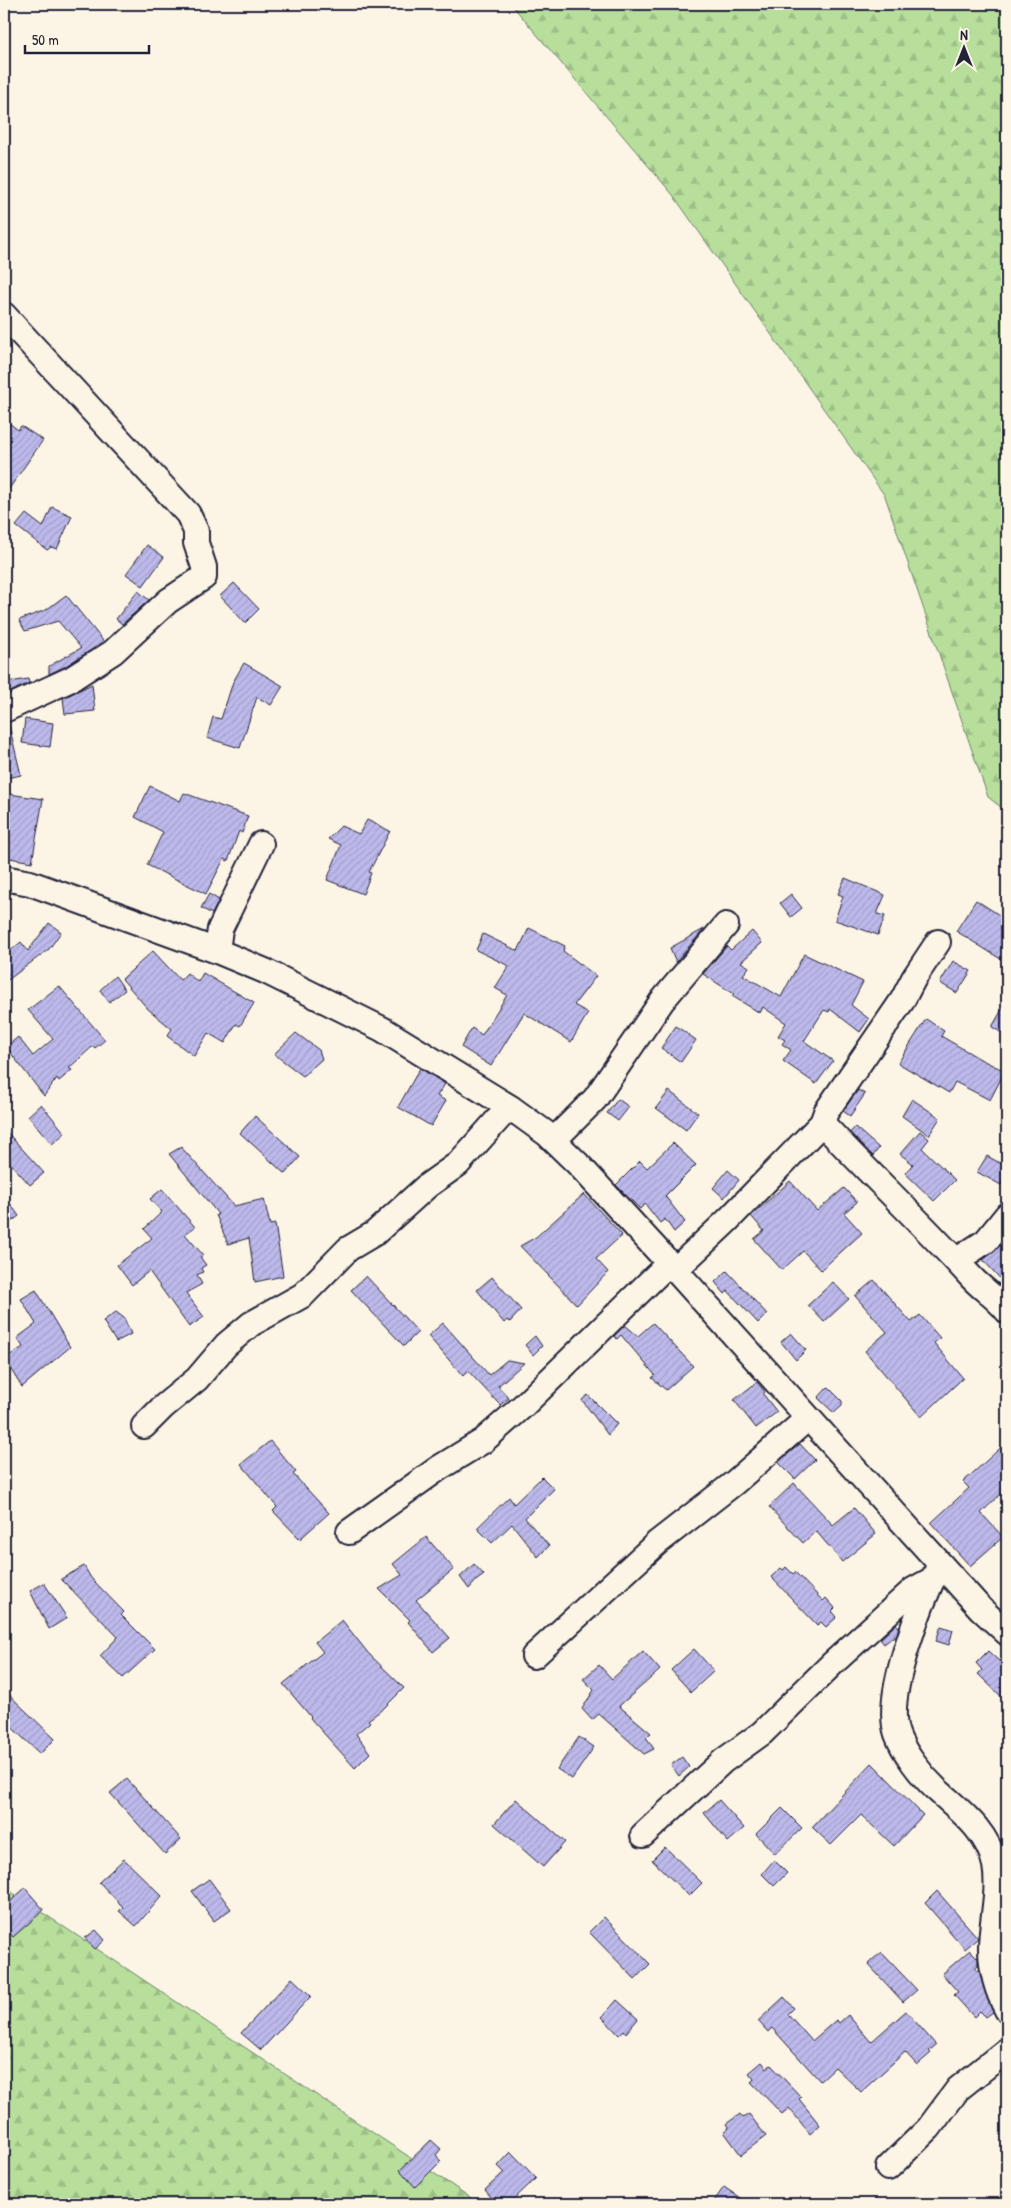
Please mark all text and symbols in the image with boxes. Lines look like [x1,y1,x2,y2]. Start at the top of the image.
scale bar [25,22,149,54]
north arrow [938,22,988,72]
text: N [960,25,968,44]
text: 50 m [32,29,59,50]

